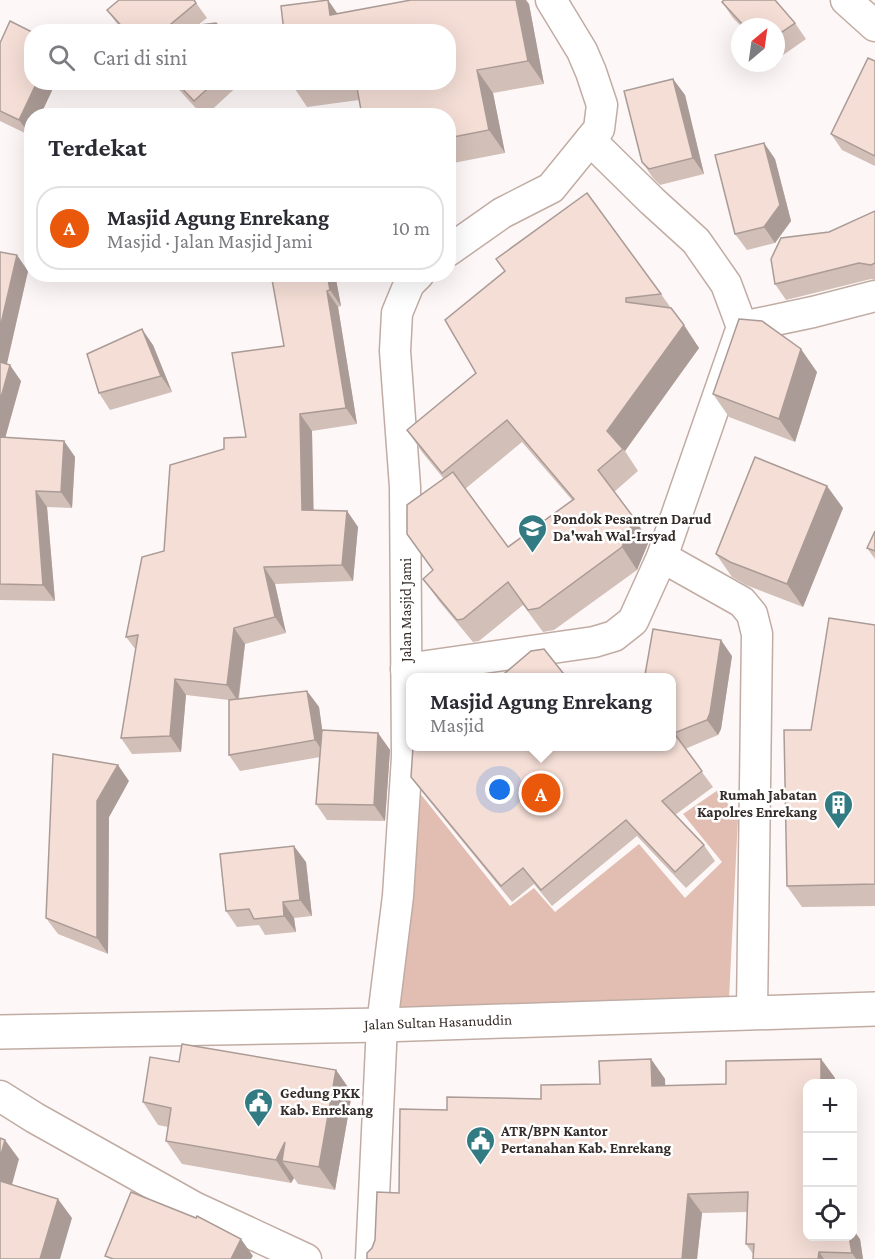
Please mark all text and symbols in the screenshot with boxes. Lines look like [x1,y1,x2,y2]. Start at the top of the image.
north arrow [731,18,785,72]
search box [24,24,456,90]
icon: search [45,41,78,74]
text: Cari di sini [93,45,187,70]
text: Terdekat [48,133,147,162]
text: Masjid Agung Enrekang [107,205,329,230]
text: A [64,217,75,239]
text: 10 m [392,217,430,239]
text: Masjid · Jalan Masjid Jami [107,230,313,252]
place label: Pondok Pesantren Darud Da'wah Wal-Irsyad [553,511,712,544]
school or university icon: Pondok Pesantren Darud Da'wah Wal-Irsyad [516,512,548,554]
street label: Jalan Masjid Jami [398,558,415,664]
popup [406,673,676,751]
text: Masjid Agung Enrekang [430,689,652,714]
text: Masjid [430,714,484,736]
pin: A [522,770,560,816]
your location [485,775,514,804]
place label: Rumah Jabatan Kapolres Enrekang [697,787,817,820]
building icon: Rumah Jabatan Kapolres Enrekang [822,788,854,830]
street label: Jalan Sultan Hasanuddin [362,1011,512,1034]
map controls [803,1079,857,1241]
button: + [803,1079,857,1133]
place label: Gedung PKK Kab. Enrekang [280,1085,374,1118]
public building icon: Gedung PKK Kab. Enrekang [243,1086,275,1128]
place label: ATR/BPN Kantor Pertanahan Kab. Enrekang [500,1123,672,1156]
public building icon: ATR/BPN Kantor Pertanahan Kab. Enrekang [464,1124,496,1166]
button: − [803,1133,857,1187]
button: locate [803,1187,857,1241]

